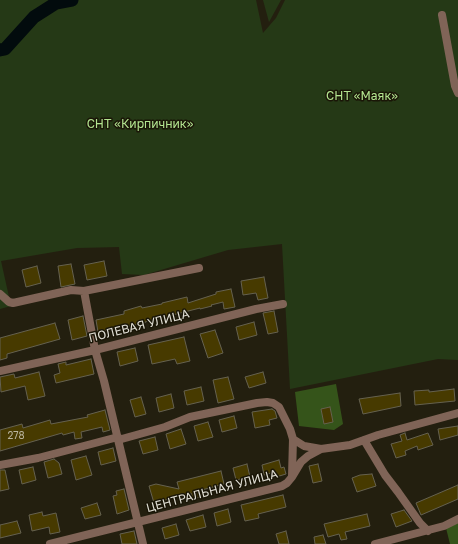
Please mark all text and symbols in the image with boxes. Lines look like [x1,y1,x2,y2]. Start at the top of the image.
park label: СНТ «Маяк» [326,89,398,103]
park label: СНТ «Кирпичник» [87,117,193,131]
street label: ПОЛЕВАЯ УЛИЦА [87,307,191,345]
house number: 278 [7,430,25,442]
street label: ЦЕНТРАЛЬНАЯ УЛИЦА [145,466,279,516]

